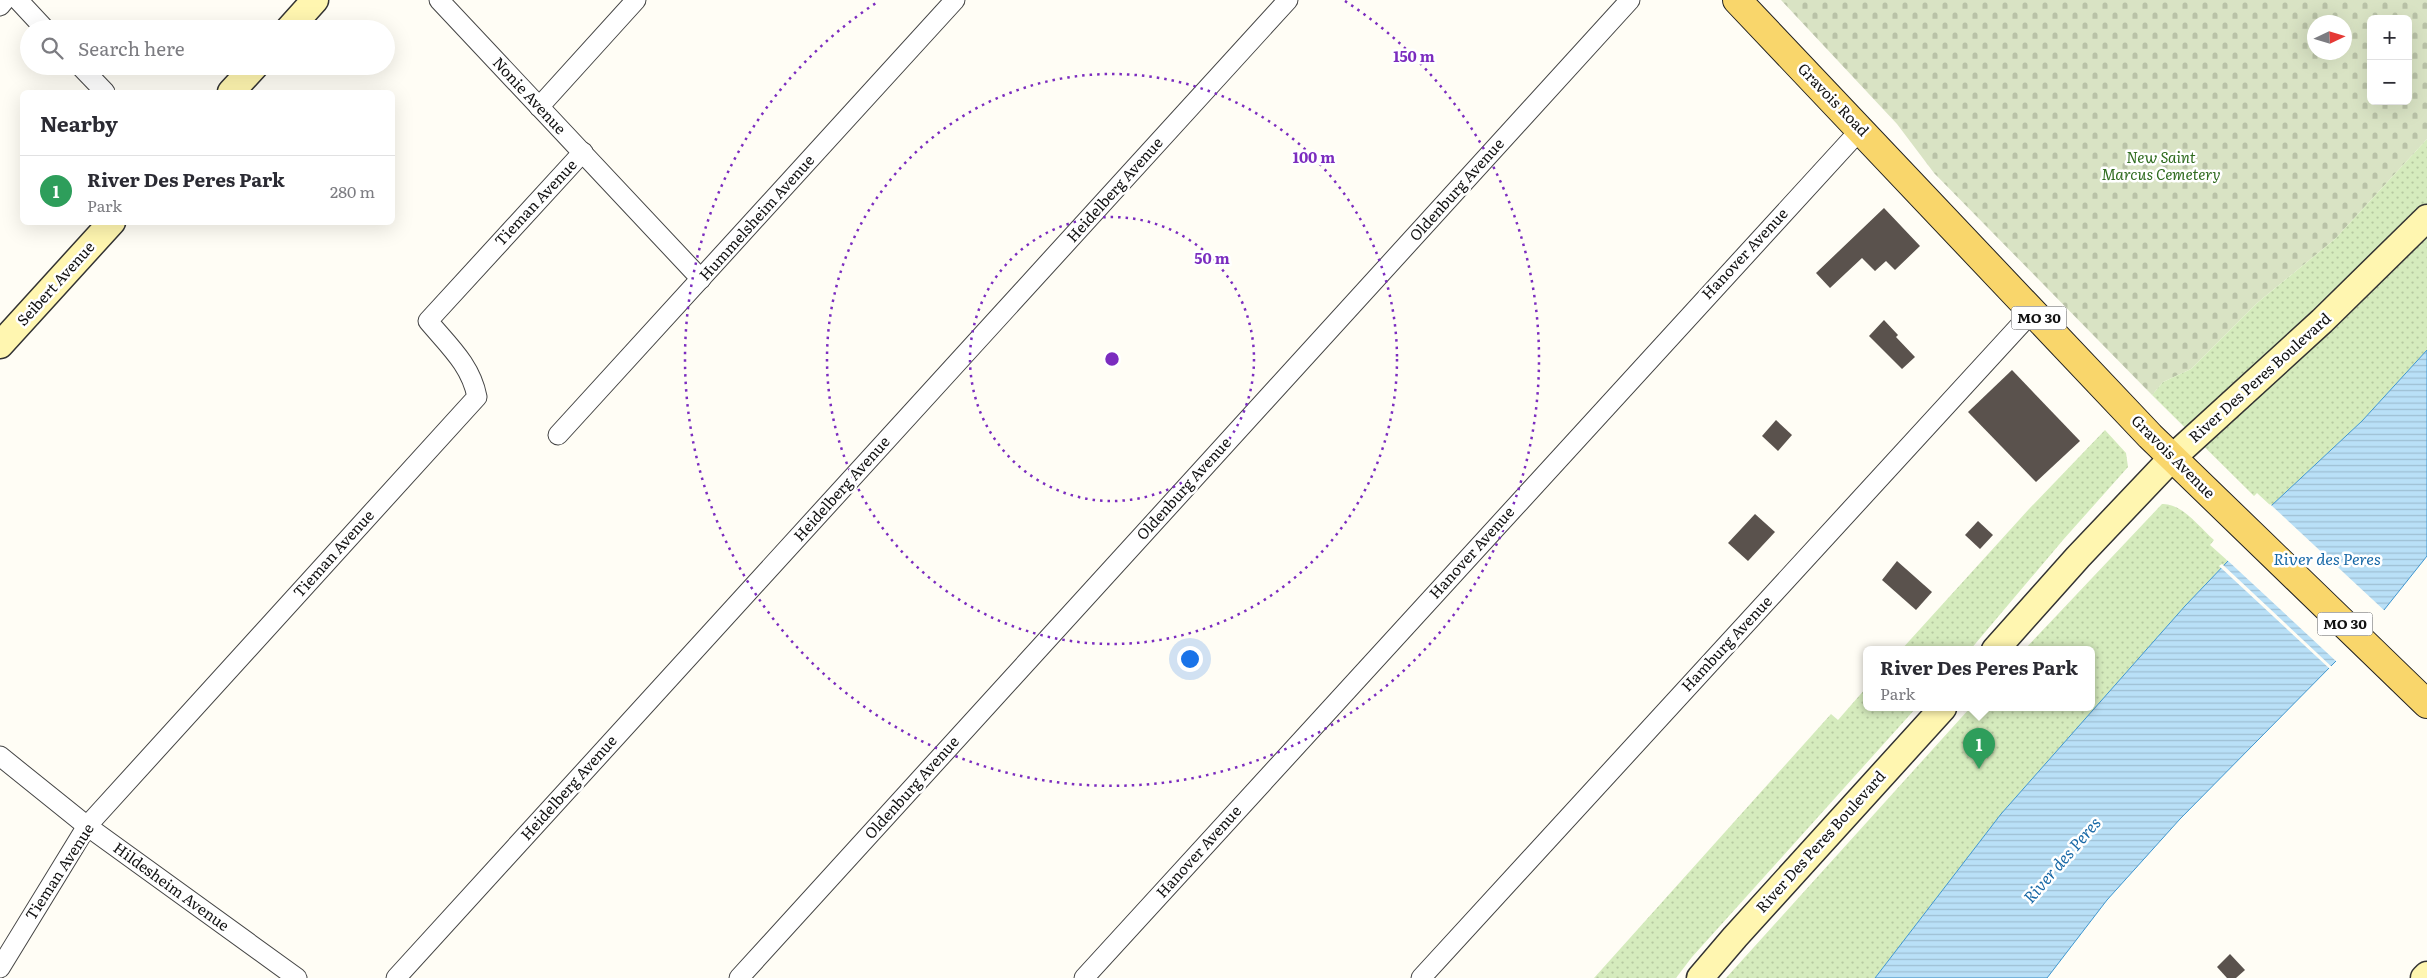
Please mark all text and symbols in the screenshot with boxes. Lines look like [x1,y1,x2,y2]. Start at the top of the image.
north arrow [2307,15,2352,60]
map controls [2367,15,2412,105]
button: + [2367,15,2412,60]
search box [20,20,395,75]
icon: search [38,34,66,62]
text: Search here [78,34,185,62]
text: 150 m [1393,44,1435,67]
street label: Nonie Avenue [488,51,572,139]
street label: Gravois Road [1793,57,1875,141]
button: − [2367,60,2412,105]
text: Nearby [40,107,118,138]
street label: Heidelberg Avenue [1060,131,1168,247]
street label: Oldenburg Avenue [1403,132,1509,246]
text: 100 m [1293,145,1335,168]
park label: New Saint Marcus Cemetery [2102,145,2220,185]
street label: Hummelsheim Avenue [693,149,819,285]
street label: Tieman Avenue [488,153,582,251]
text: River Des Peres Park [87,165,285,193]
text: 1 [53,179,59,203]
text: 280 m [330,179,375,203]
text: Park [87,193,122,217]
street label: Hanover Avenue [1695,202,1793,304]
street label: Seibert Avenue [11,235,99,330]
text: 50 m [1194,246,1230,269]
road number: MO 30 [2012,306,2066,330]
street label: River Des Peres Boulevard [2183,307,2335,447]
centre of rings [1103,350,1121,368]
street label: Gravois Avenue [2127,409,2221,503]
street label: Heidelberg Avenue [787,430,895,546]
street label: Oldenburg Avenue [1130,431,1236,545]
street label: Hanover Avenue [1423,500,1519,603]
street label: Tieman Avenue [287,504,379,602]
water label: River des Peres [2273,546,2381,570]
street label: Hamburg Avenue [1675,590,1777,696]
road number: MO 30 [2318,612,2372,636]
your location [1177,646,1203,672]
popup [1863,646,2095,711]
text: River Des Peres Park [1880,653,2078,681]
text: Park [1880,681,1915,705]
pin: 1 [1963,728,1995,769]
street label: Heidelberg Avenue [514,729,622,845]
street label: Oldenburg Avenue [858,730,964,844]
street label: River Des Peres Boulevard [1750,765,1890,917]
street label: Hanover Avenue [1150,799,1246,902]
water label: River des Peres [2017,811,2106,908]
street label: Tieman Avenue [19,818,99,924]
street label: Hildesheim Avenue [109,836,235,936]

